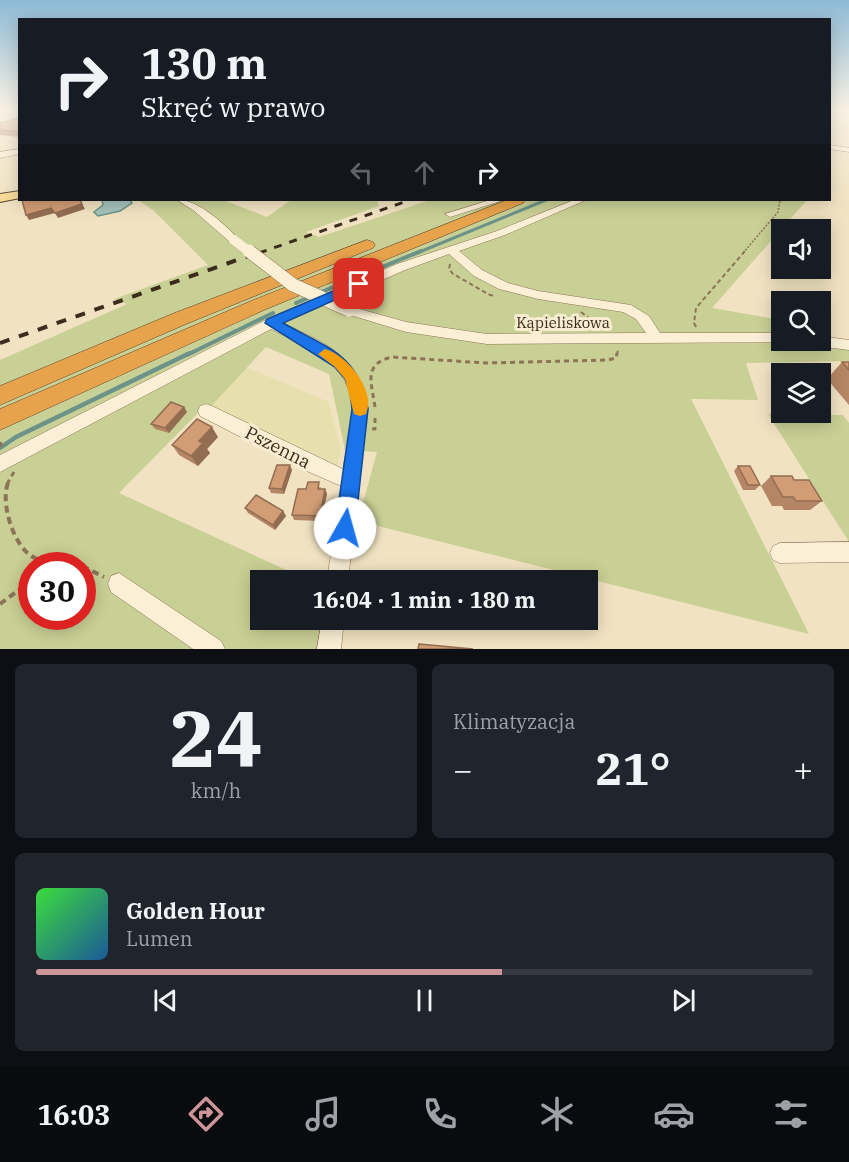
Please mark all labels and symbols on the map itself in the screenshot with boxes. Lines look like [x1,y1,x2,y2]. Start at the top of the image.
pin [333,258,384,309]
street label: Kąpieliskowa [516,313,610,332]
street label: Pszenna [241,421,315,473]
position arrow [313,496,377,560]
speed limit sign: 30 [18,552,96,630]

